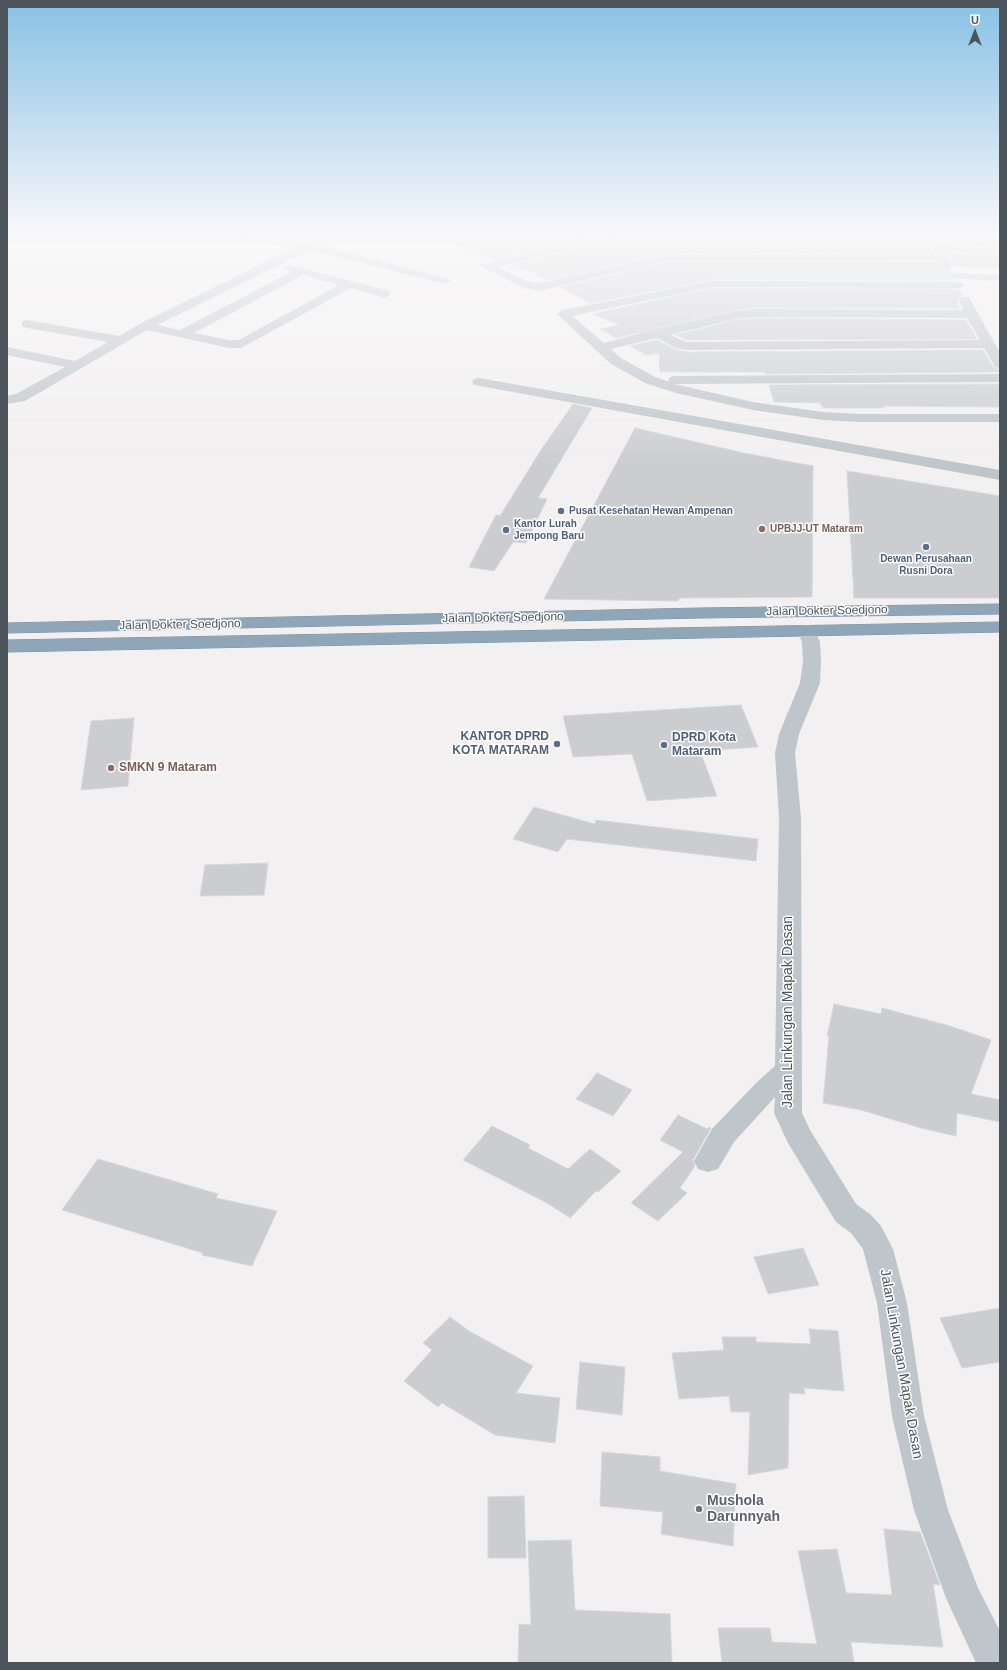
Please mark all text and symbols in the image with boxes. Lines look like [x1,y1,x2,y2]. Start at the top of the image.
north arrow [955,12,995,52]
text: U [971,14,979,26]
place label: Pusat Kesehatan Hewan Ampenan [569,505,733,517]
marker: Pusat Kesehatan Hewan Ampenan [556,506,566,516]
place label: Kantor Lurah Jempong Baru [514,518,584,542]
place label: UPBJJ-UT Mataram [770,523,863,535]
marker: UPBJJ-UT Mataram [757,524,767,534]
marker: Kantor Lurah Jempong Baru [501,525,511,535]
marker: Dewan Perusahaan Rusni Dora [921,542,931,552]
place label: Dewan Perusahaan Rusni Dora [880,553,972,576]
street label: Jalan Dokter Soedjono [766,603,888,619]
street label: Jalan Dokter Soedjono [442,610,564,626]
street label: Jalan Dokter Soedjono [119,617,241,633]
place label: KANTOR DPRD KOTA MATARAM [452,730,549,758]
place label: DPRD Kota Mataram [672,731,736,759]
marker: KANTOR DPRD KOTA MATARAM [552,739,562,749]
marker: DPRD Kota Mataram [659,740,669,750]
place label: SMKN 9 Mataram [119,761,217,775]
marker: SMKN 9 Mataram [106,763,116,773]
street label: Jalan Linkungan Mapak Dasan [780,916,796,1108]
street label: Jalan Linkungan Mapak Dasan [876,1268,926,1460]
place label: Mushola Darunnyah [707,1493,780,1526]
marker: Mushola Darunnyah [694,1504,704,1514]

